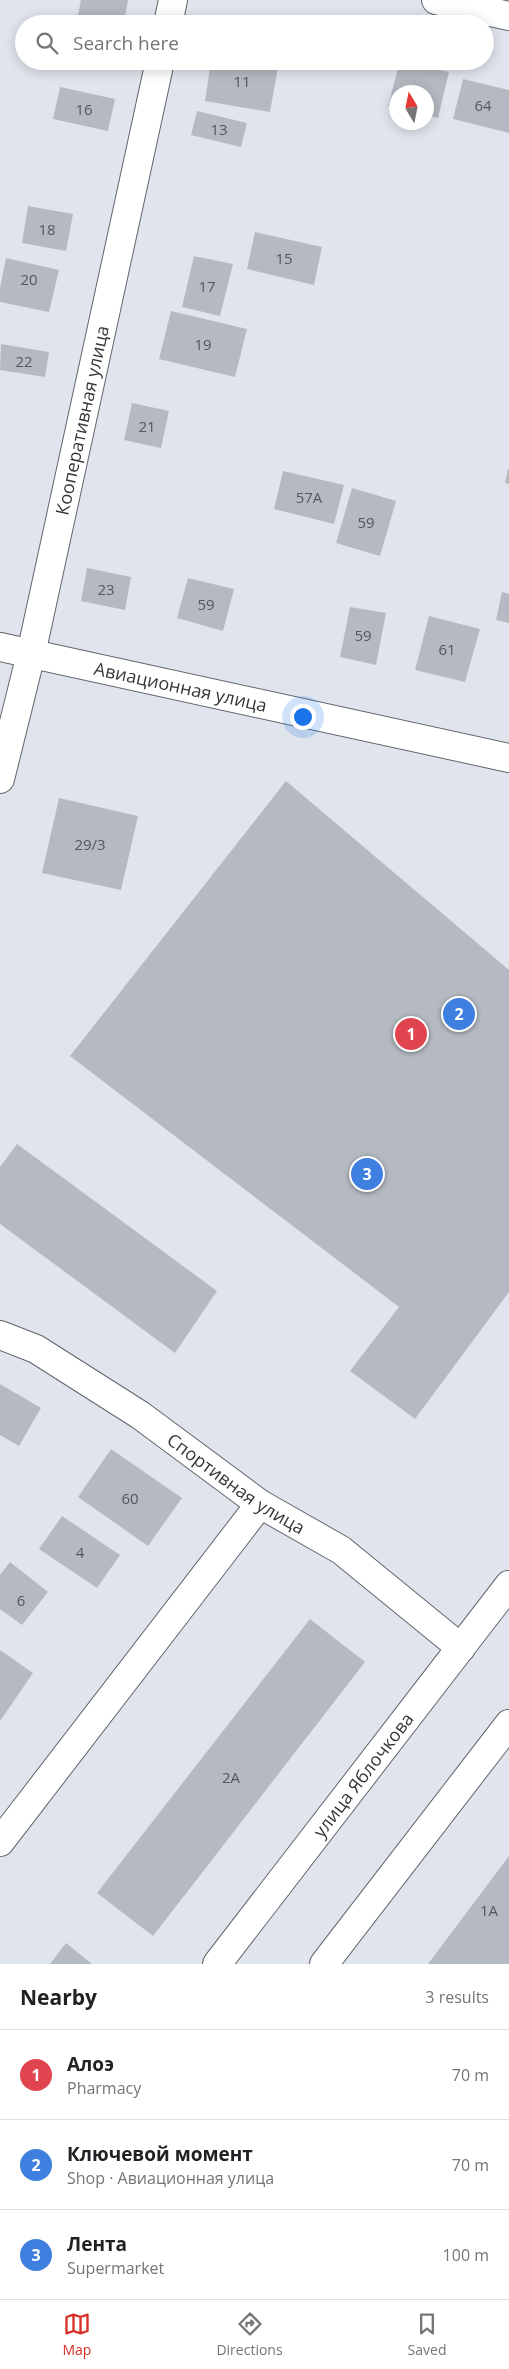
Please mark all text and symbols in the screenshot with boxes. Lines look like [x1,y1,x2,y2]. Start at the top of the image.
search box [15,15,494,70]
icon: search [33,29,61,57]
text: Search here [73,30,179,56]
house number: 11 [233,71,251,91]
north arrow [389,85,434,130]
house number: 64 [474,95,492,115]
house number: 16 [75,99,93,119]
house number: 13 [210,119,228,139]
house number: 18 [38,219,56,239]
house number: 15 [275,248,293,268]
house number: 20 [20,269,38,289]
house number: 17 [198,276,216,296]
street label: Кооперативная улица [50,323,114,517]
house number: 19 [194,334,212,354]
house number: 22 [15,351,33,371]
house number: 21 [138,416,156,436]
house number: 57А [296,487,323,507]
house number: 59 [357,512,375,532]
house number: 23 [97,579,115,599]
house number: 59 [197,594,215,614]
house number: 59 [354,625,372,645]
house number: 61 [438,639,456,659]
street label: Авиационная улица [92,656,269,717]
your location [290,704,316,730]
house number: 29/3 [74,834,106,854]
pin: 2 [443,995,475,1033]
pin: 1 [395,1015,427,1053]
pin: 3 [351,1155,383,1193]
street label: Спортивная улица [162,1427,310,1539]
house number: 60 [121,1488,139,1508]
house number: 4 [76,1542,85,1562]
house number: 6 [17,1590,25,1610]
street label: улица Яблочкова [307,1707,419,1842]
house number: 2А [222,1767,241,1787]
house number: 1А [480,1900,499,1920]
text: Nearby [20,1983,97,2011]
text: 3 results [425,1986,489,2008]
text: Алоэ [67,2051,114,2077]
text: 1 [31,2064,41,2086]
text: 70 m [452,2064,489,2086]
text: Pharmacy [67,2077,141,2099]
text: Ключевой момент [67,2141,253,2167]
text: 2 [31,2154,41,2176]
text: 70 m [452,2154,489,2176]
text: Shop · Авиационная улица [67,2167,274,2189]
text: Лента [67,2231,127,2257]
text: 3 [31,2244,41,2266]
text: 100 m [443,2244,489,2266]
text: Supermarket [67,2257,164,2279]
tab: Map [62,2310,91,2359]
tab: Directions [216,2310,283,2359]
tab: Saved [408,2310,446,2359]

